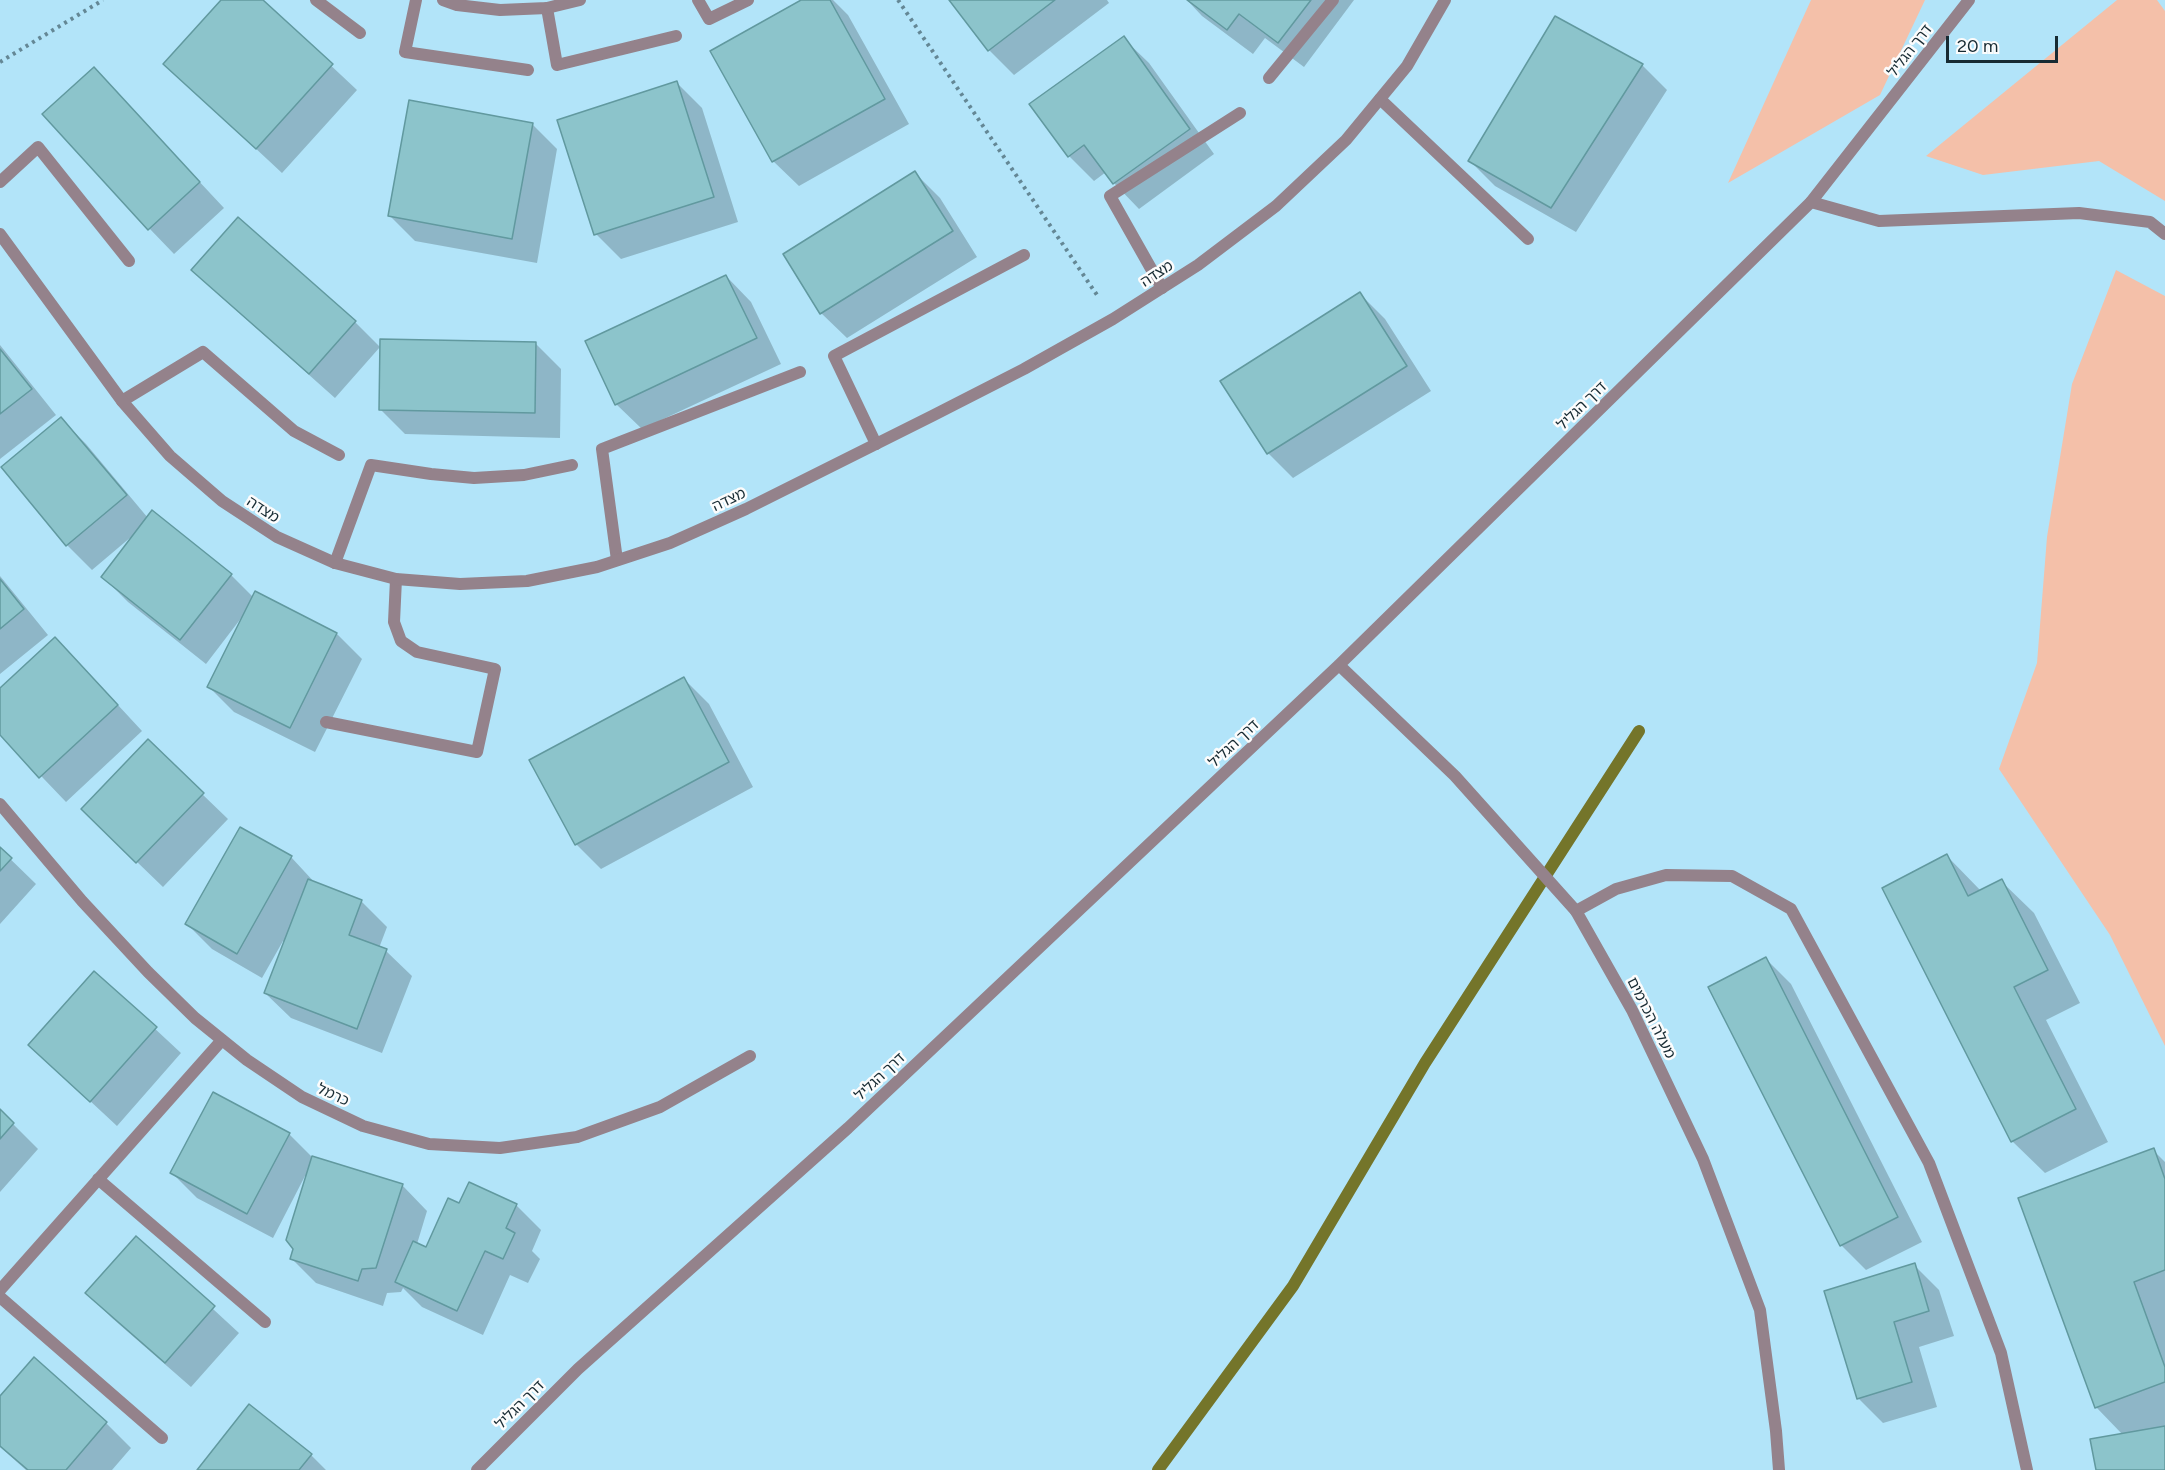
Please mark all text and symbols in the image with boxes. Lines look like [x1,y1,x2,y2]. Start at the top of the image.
street label: דרך הגליל [1884,21,1936,81]
scale bar [1949,24,2062,62]
text: 20 m [1957,35,1998,57]
street label: מצדה [1137,257,1177,291]
street label: דרך הגליל [1553,378,1611,434]
street label: מצדה [709,484,749,516]
street label: מצדה [243,493,283,527]
street label: דרך הגליל [1205,716,1263,772]
street label: מעלה הכרמים [1623,974,1679,1062]
street label: דרך הגליל [851,1049,909,1105]
street label: כרמל [314,1080,352,1110]
street label: דרך הגליל [492,1377,548,1433]

